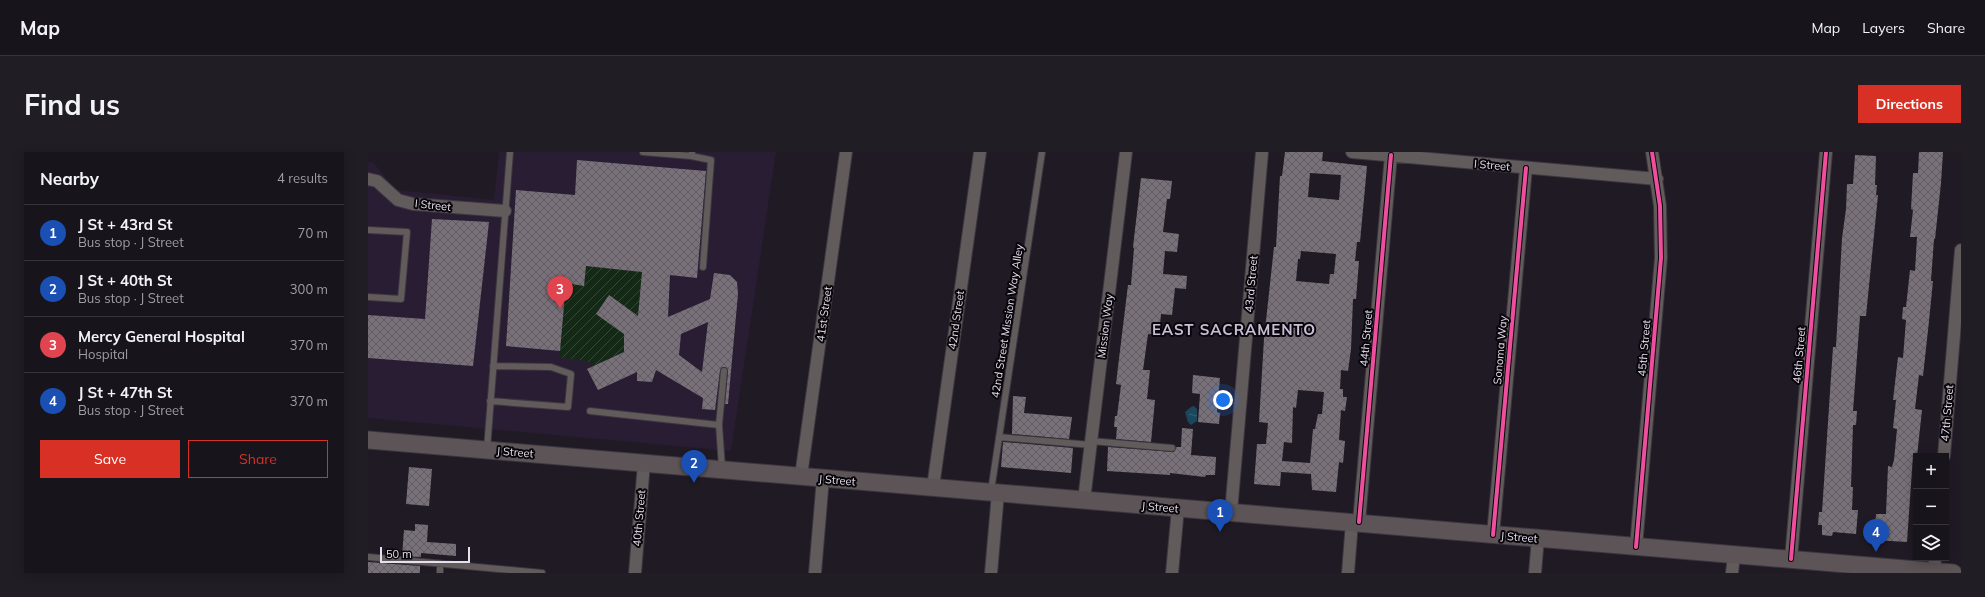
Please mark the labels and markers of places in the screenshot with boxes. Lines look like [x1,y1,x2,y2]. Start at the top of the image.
pin: 3 [547,276,573,309]
pin: 2 [681,450,707,483]
pin: 1 [1207,499,1233,532]
pin: 4 [1863,519,1889,552]

